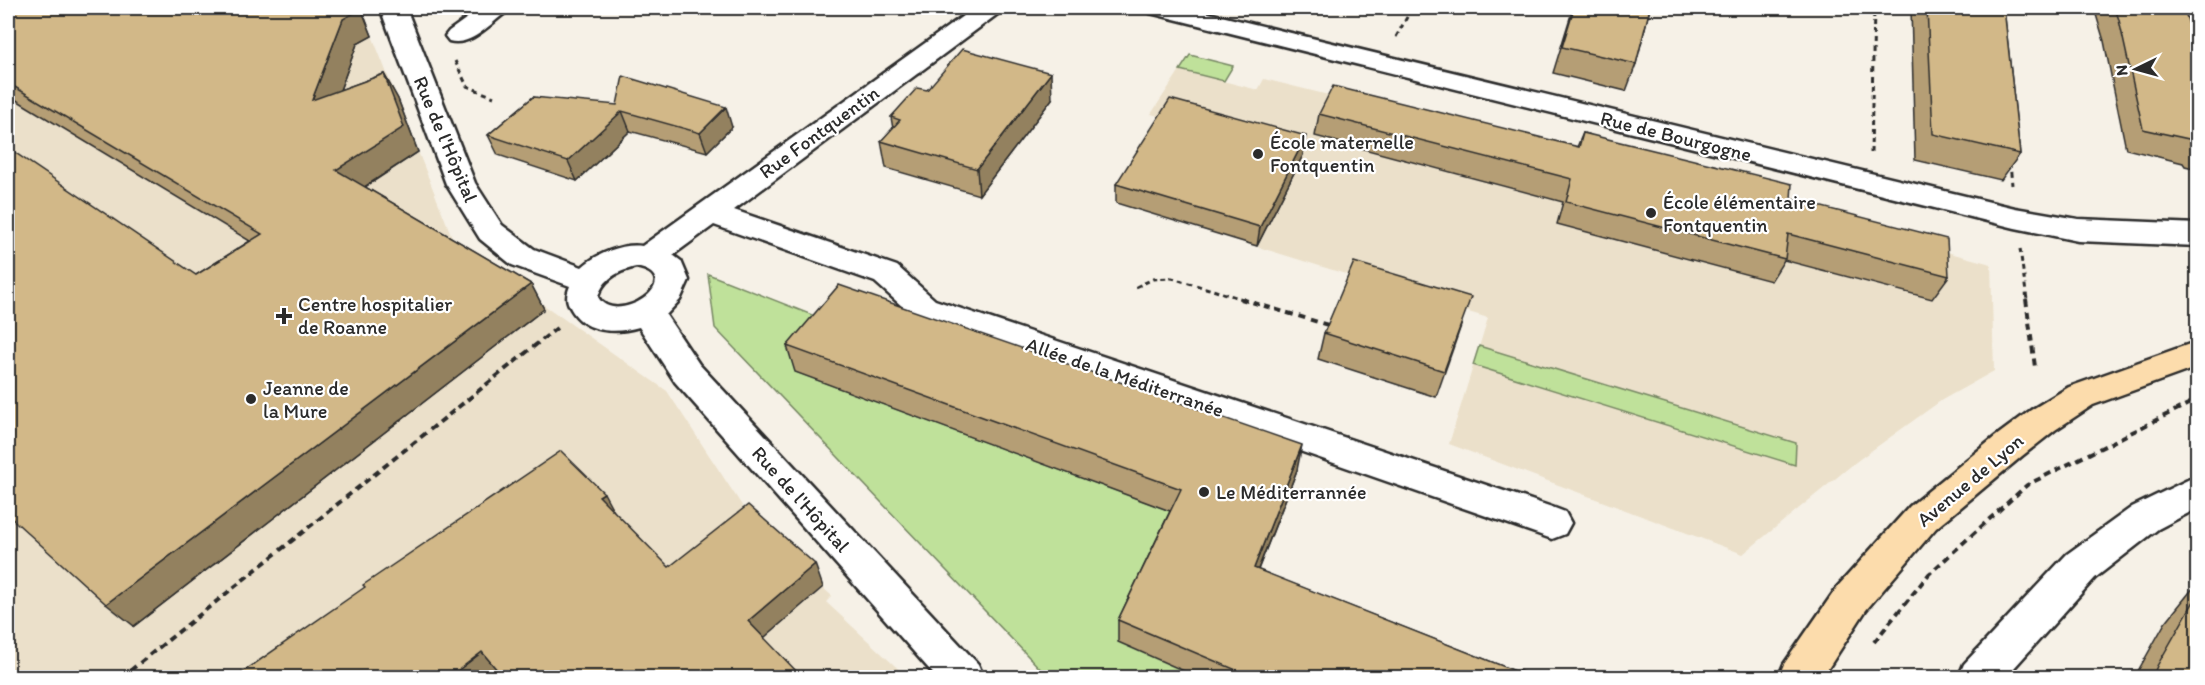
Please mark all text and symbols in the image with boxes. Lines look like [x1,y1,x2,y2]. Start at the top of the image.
north arrow [2106,39,2166,99]
text: N [2112,64,2131,76]
street label: Rue de l'Hôpital [409,72,483,206]
street label: Rue Fontquentin [754,80,884,184]
street label: Rue de Bourgogne [1598,106,1754,166]
place label: École maternelle Fontquentin [1270,130,1414,177]
marker: École maternelle Fontquentin [1251,147,1265,161]
place label: École élémentaire Fontquentin [1663,190,1816,237]
marker: École élémentaire Fontquentin [1644,206,1658,220]
place label: Centre hospitalier de Roanne [298,292,452,339]
marker: Centre hospitalier de Roanne [275,307,293,325]
street label: Allée de la Méditerranée [1023,332,1227,422]
place label: Jeanne de la Mure [263,376,349,423]
marker: Jeanne de la Mure [244,392,258,406]
street label: Avenue de Lyon [1912,428,2028,532]
street label: Rue de l'Hôpital [747,441,855,557]
place label: Le Méditerrannée [1216,480,1366,504]
marker: Le Méditerrannée [1197,485,1211,499]

